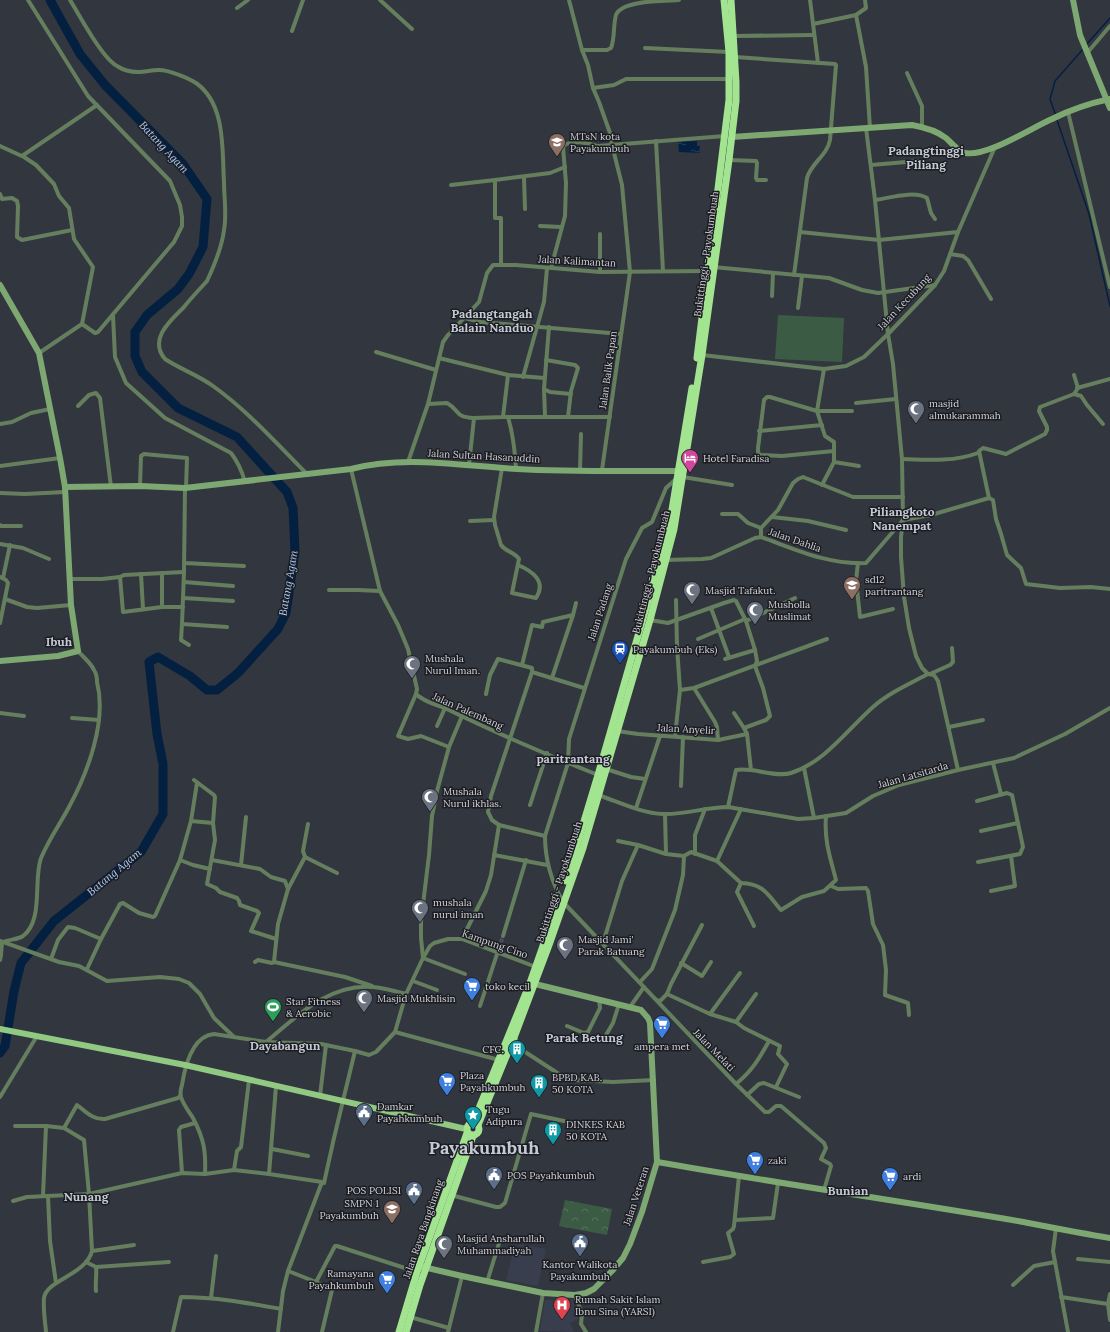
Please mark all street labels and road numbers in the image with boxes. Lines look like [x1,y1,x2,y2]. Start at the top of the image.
street label: Bukittinggi - Payokumbuah [691,190,721,318]
street label: Jalan Kalimantan [537,252,616,270]
street label: Jalan Kecubung [874,271,934,334]
street label: Jalan Balik Papan [596,330,620,411]
street label: Jalan Sultan Hasanuddin [426,447,541,465]
street label: Bukittinggi - Payokumbuah [629,509,673,635]
street label: Jalan Dahlia [766,525,823,555]
street label: Jalan Padang [584,581,615,643]
street label: Jalan Palembang [430,689,506,733]
street label: Jalan Anyelir [656,721,716,737]
street label: Jalan Latsitarda [875,759,950,791]
street label: Bukittinggi - Payokumbuah [533,820,585,944]
street label: Kampung Cino [460,927,530,961]
street label: Jalan Melati [690,1025,738,1074]
street label: Jalan Veteran [620,1165,652,1228]
street label: Jalan Raya Bangkinang [400,1177,446,1281]

